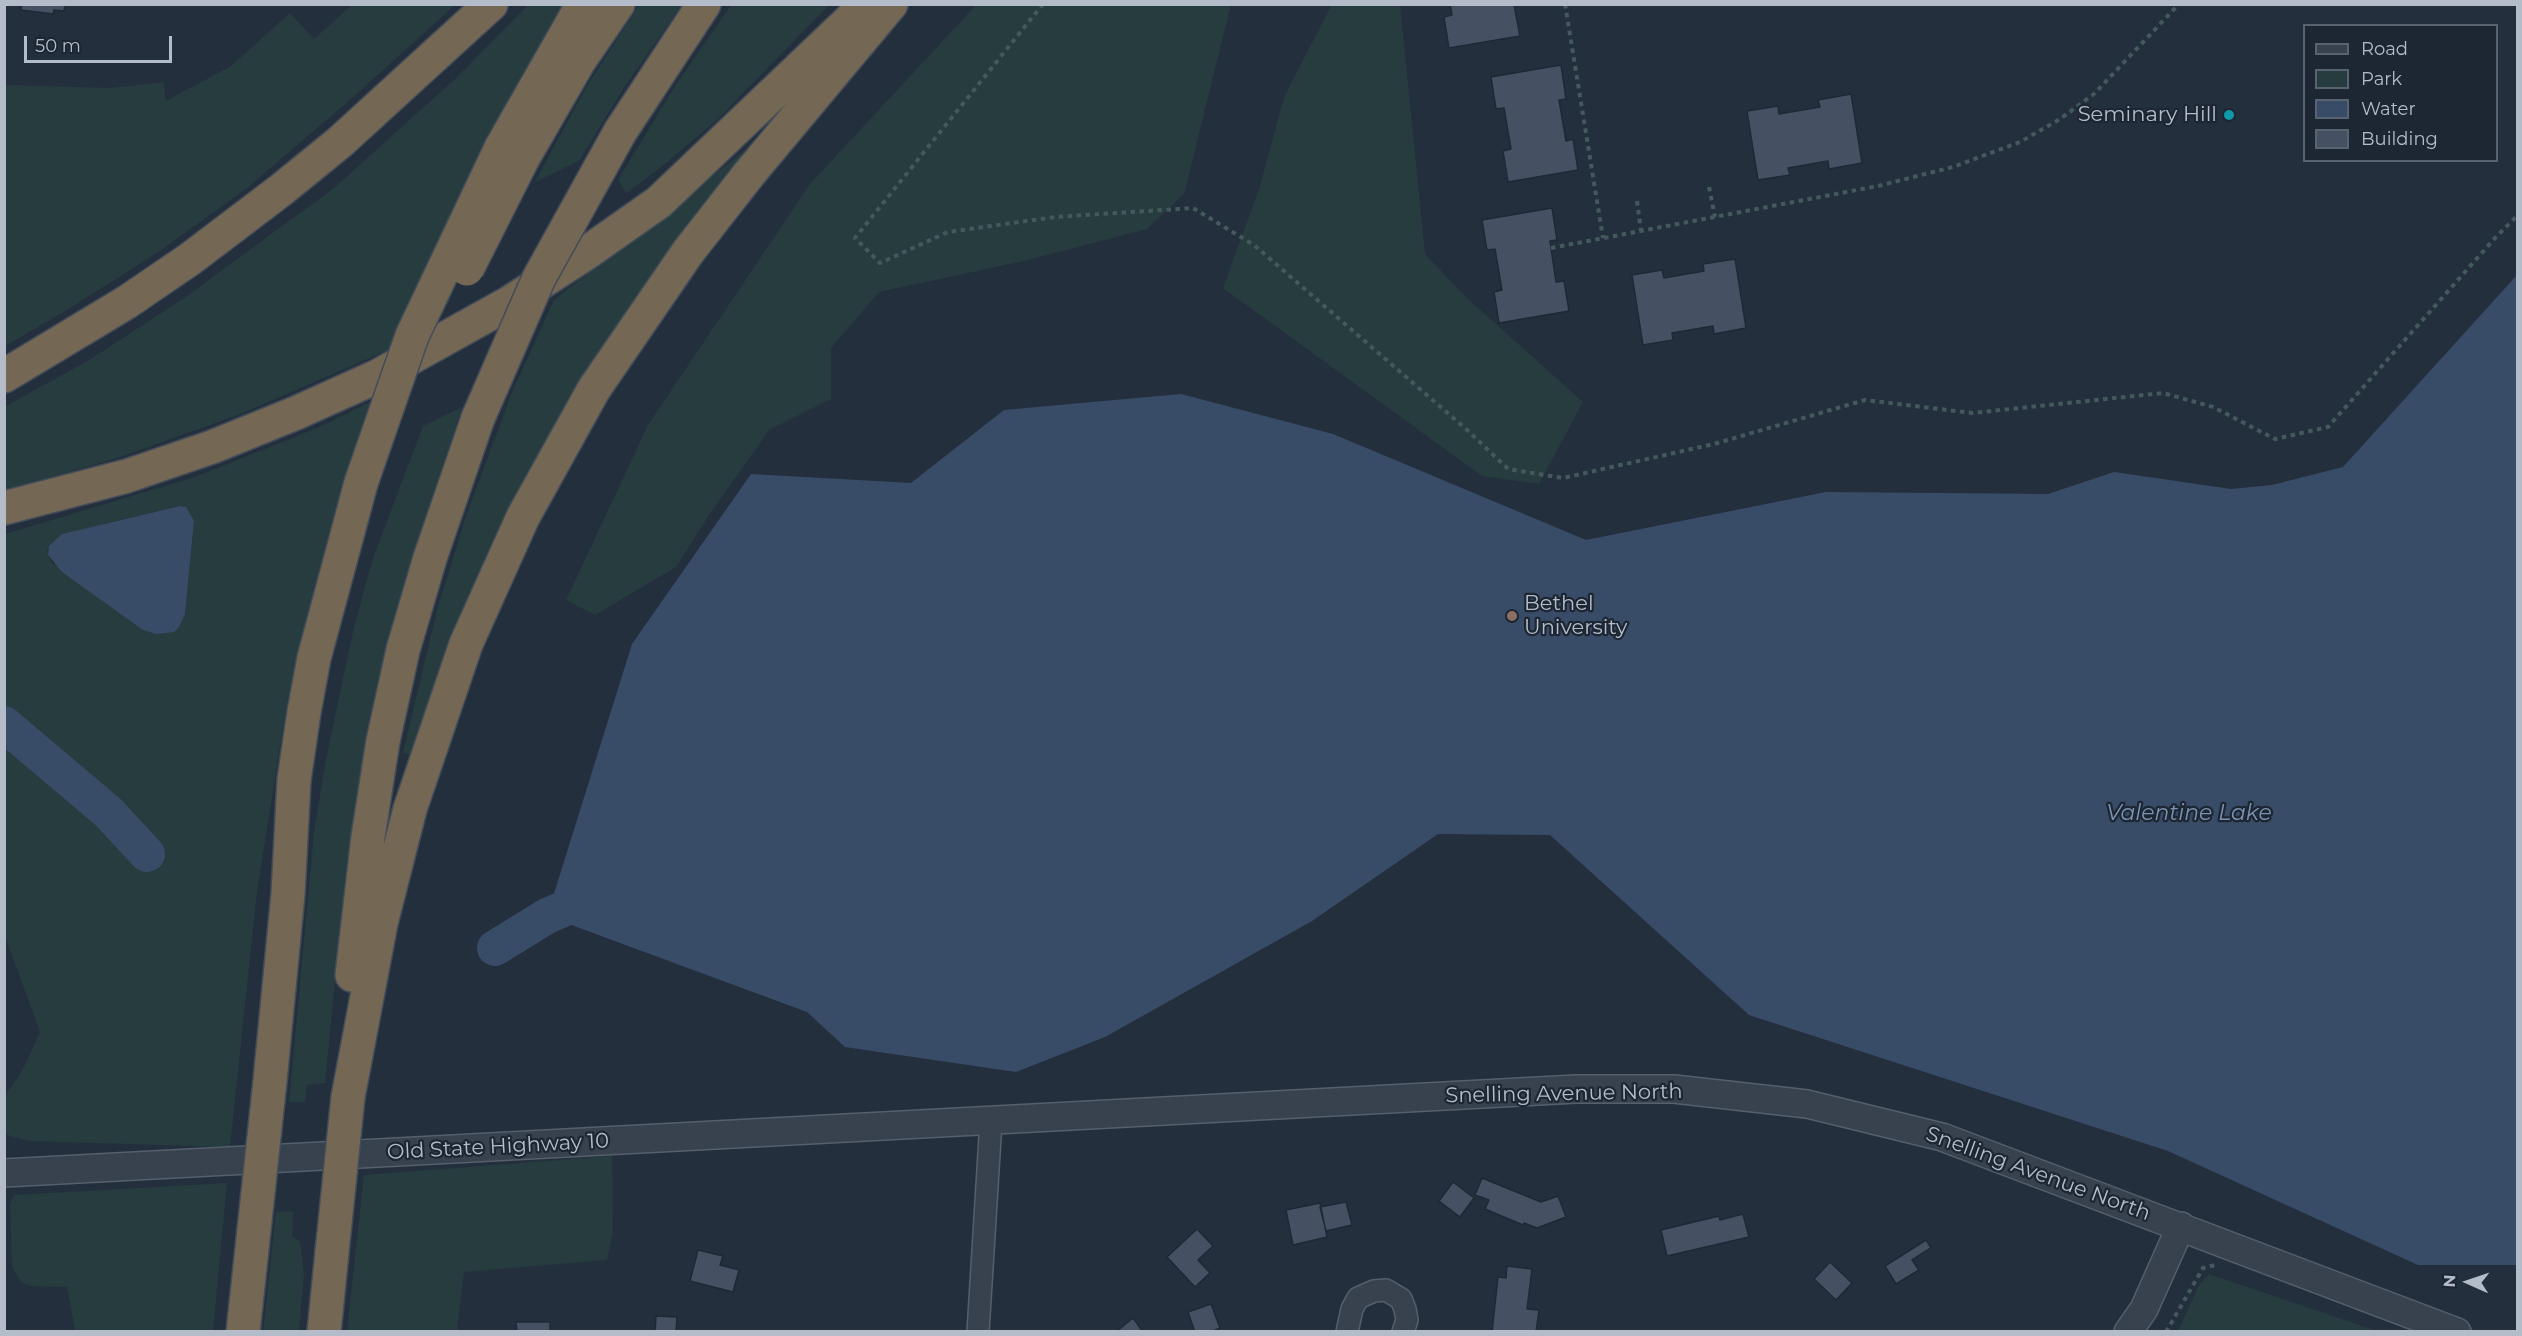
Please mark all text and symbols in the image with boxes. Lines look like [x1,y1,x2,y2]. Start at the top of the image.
scale bar [27,24,176,62]
legend [2303,24,2498,162]
text: 50 m [35,35,81,57]
text: Road [2361,38,2408,60]
text: Park [2361,68,2402,90]
text: Water [2361,98,2416,120]
place label: Seminary Hill [2078,102,2217,128]
marker: Seminary Hill [2222,108,2236,122]
text: Building [2361,128,2438,150]
place label: Bethel University [1524,591,1627,641]
marker: Bethel University [1505,609,1519,623]
water label: Valentine Lake [2106,801,2272,827]
street label: Snelling Avenue North [1445,1079,1683,1109]
street label: Snelling Avenue North [1922,1122,2154,1226]
street label: Old State Highway 10 [386,1129,610,1165]
north arrow [2438,1252,2498,1312]
text: N [2440,1274,2459,1288]

